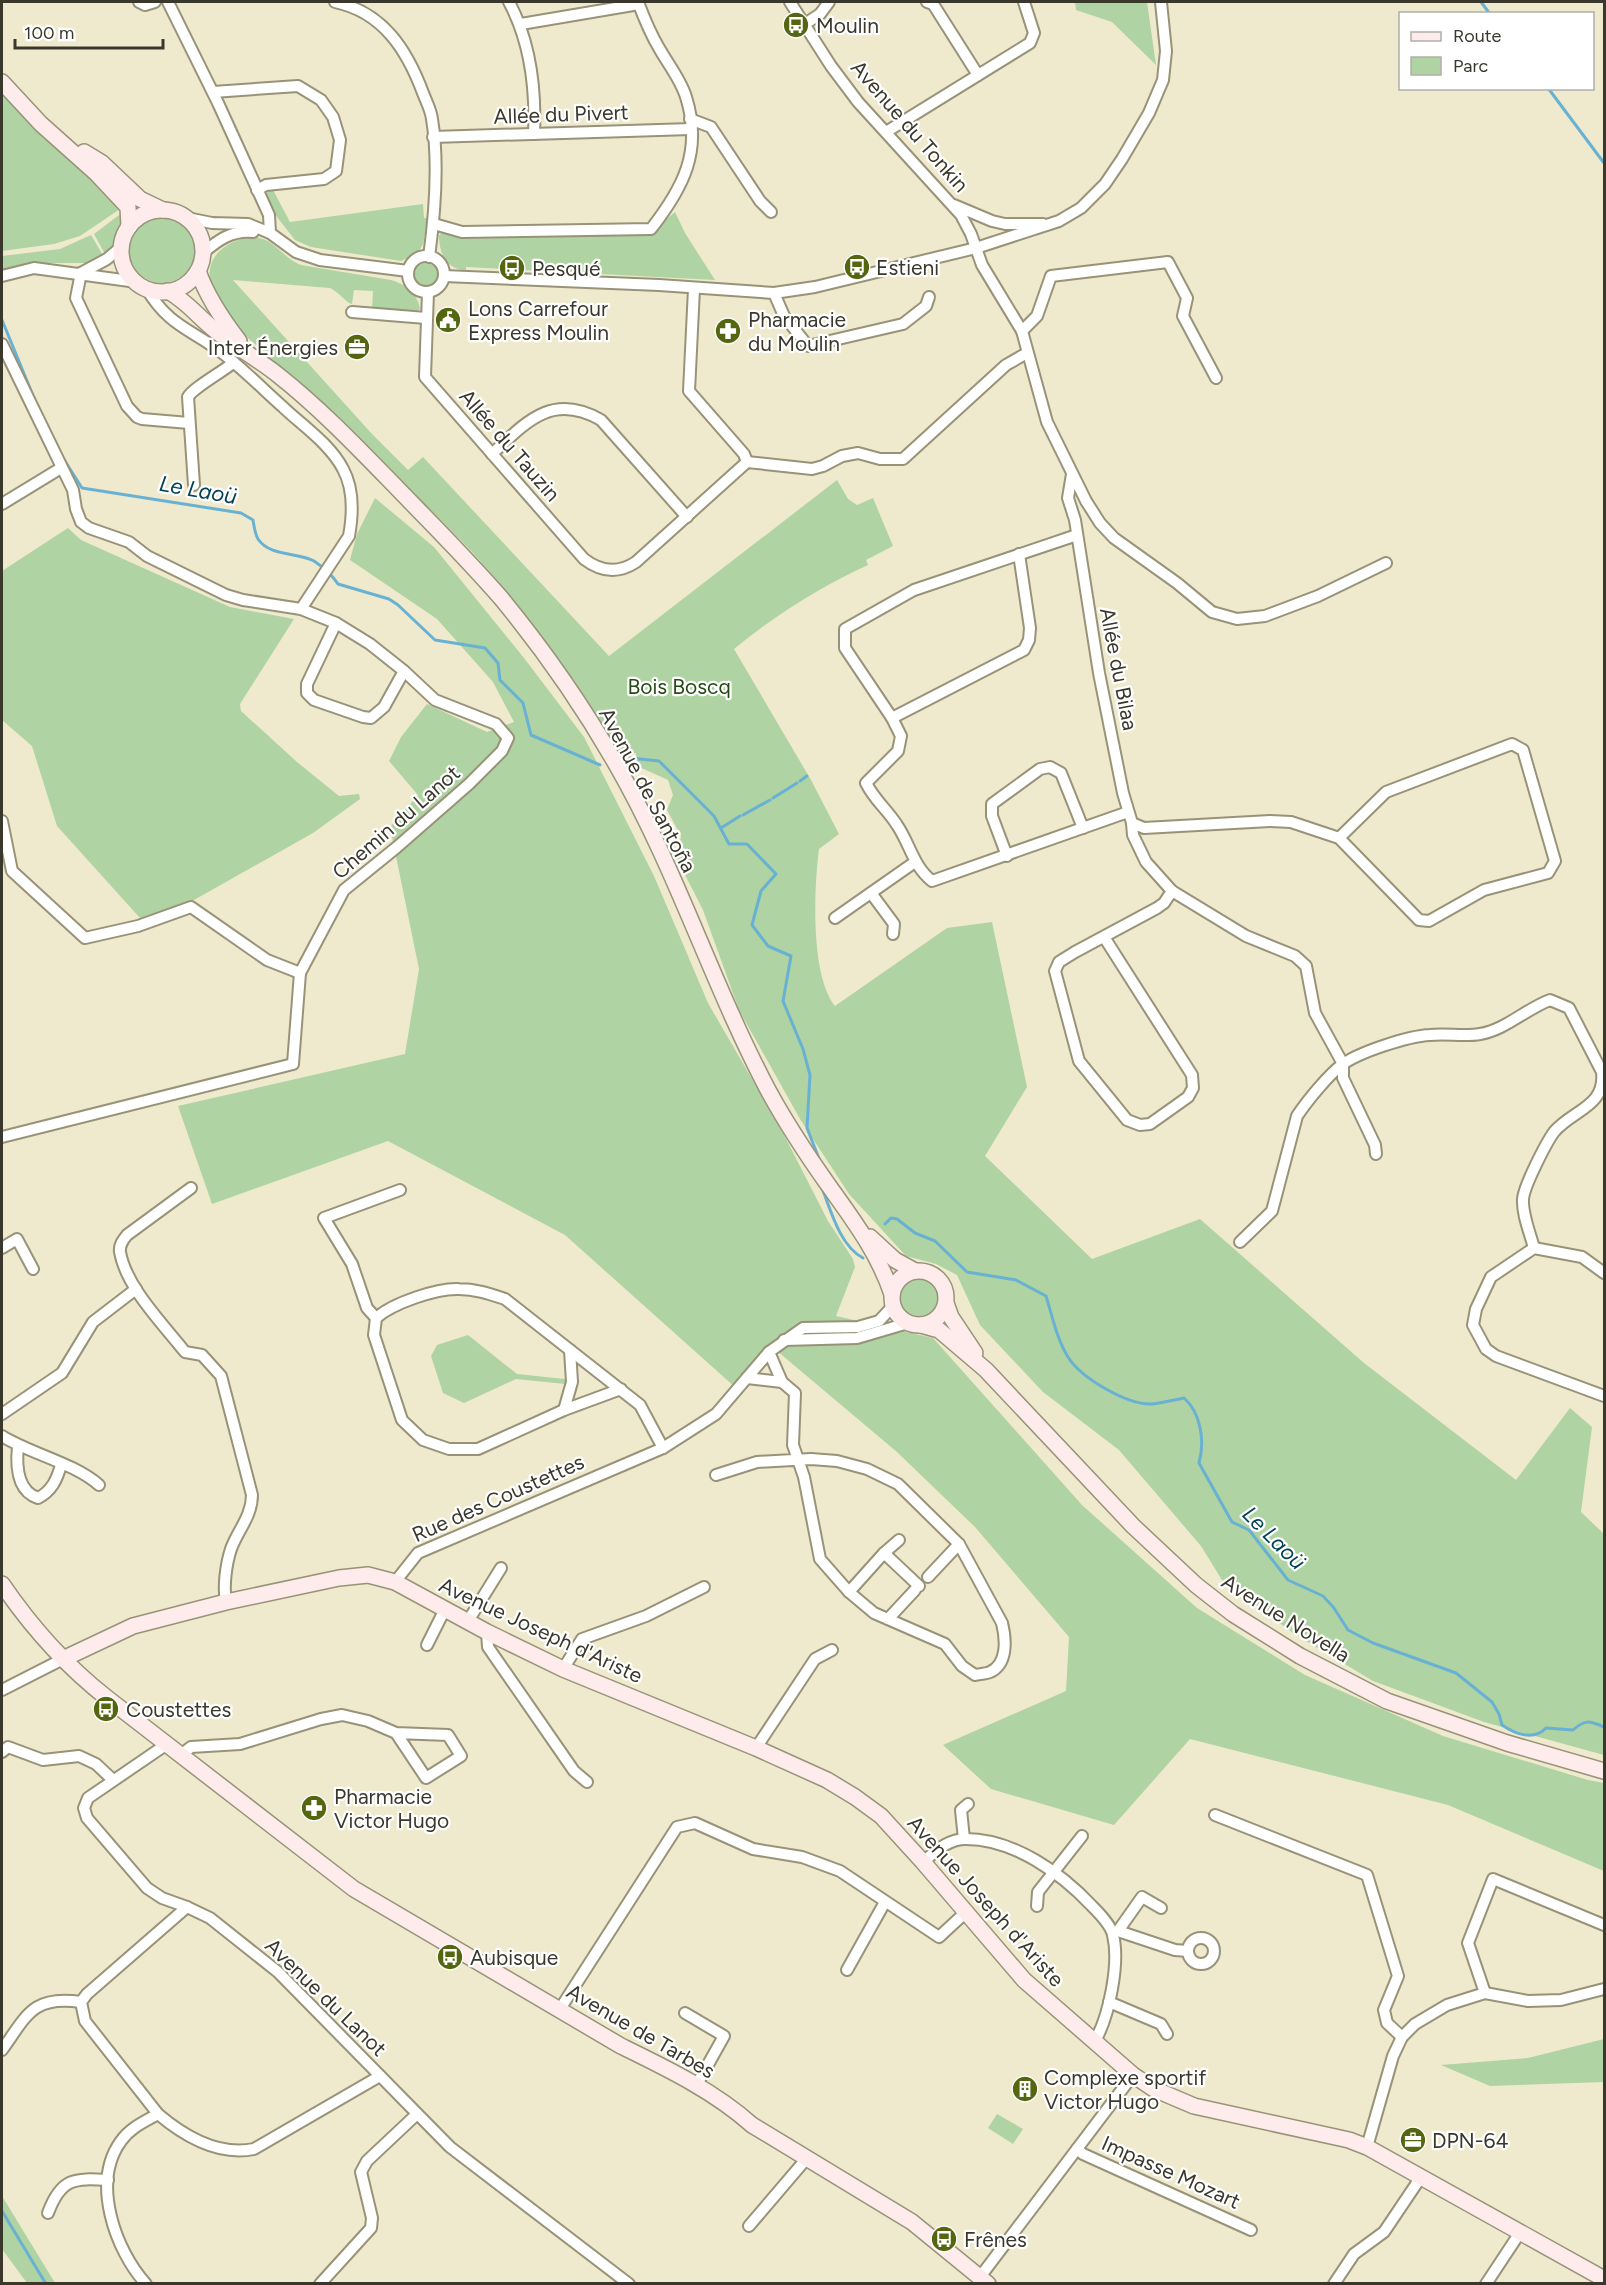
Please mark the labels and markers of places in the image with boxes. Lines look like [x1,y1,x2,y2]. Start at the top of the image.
bus stop icon: Moulin [781,10,811,40]
place label: Moulin [816,13,879,38]
bus stop icon: Estieni [842,252,872,282]
bus stop icon: Pesqué [497,253,527,283]
place label: Estieni [876,255,939,280]
place label: Pesqué [532,256,601,281]
place label: Lons Carrefour Express Moulin [468,296,609,345]
public building icon: Lons Carrefour Express Moulin [433,305,463,335]
place label: Pharmacie du Moulin [748,307,846,356]
pharmacy icon: Pharmacie du Moulin [713,316,743,346]
office icon: Inter Énergies [342,332,372,362]
place label: Inter Énergies [208,335,338,360]
bus stop icon: Coustettes [91,1694,121,1724]
place label: Coustettes [126,1697,231,1722]
place label: Pharmacie Victor Hugo [334,1784,449,1833]
pharmacy icon: Pharmacie Victor Hugo [299,1793,329,1823]
bus stop icon: Aubisque [435,1942,465,1972]
place label: Aubisque [470,1945,558,1970]
place label: Complexe sportif Victor Hugo [1044,2065,1206,2114]
building icon: Complexe sportif Victor Hugo [1010,2074,1040,2104]
office icon: DPN-64 [1398,2125,1428,2155]
place label: DPN-64 [1432,2128,1509,2153]
bus stop icon: Frênes [929,2224,959,2254]
place label: Frênes [964,2227,1027,2252]

